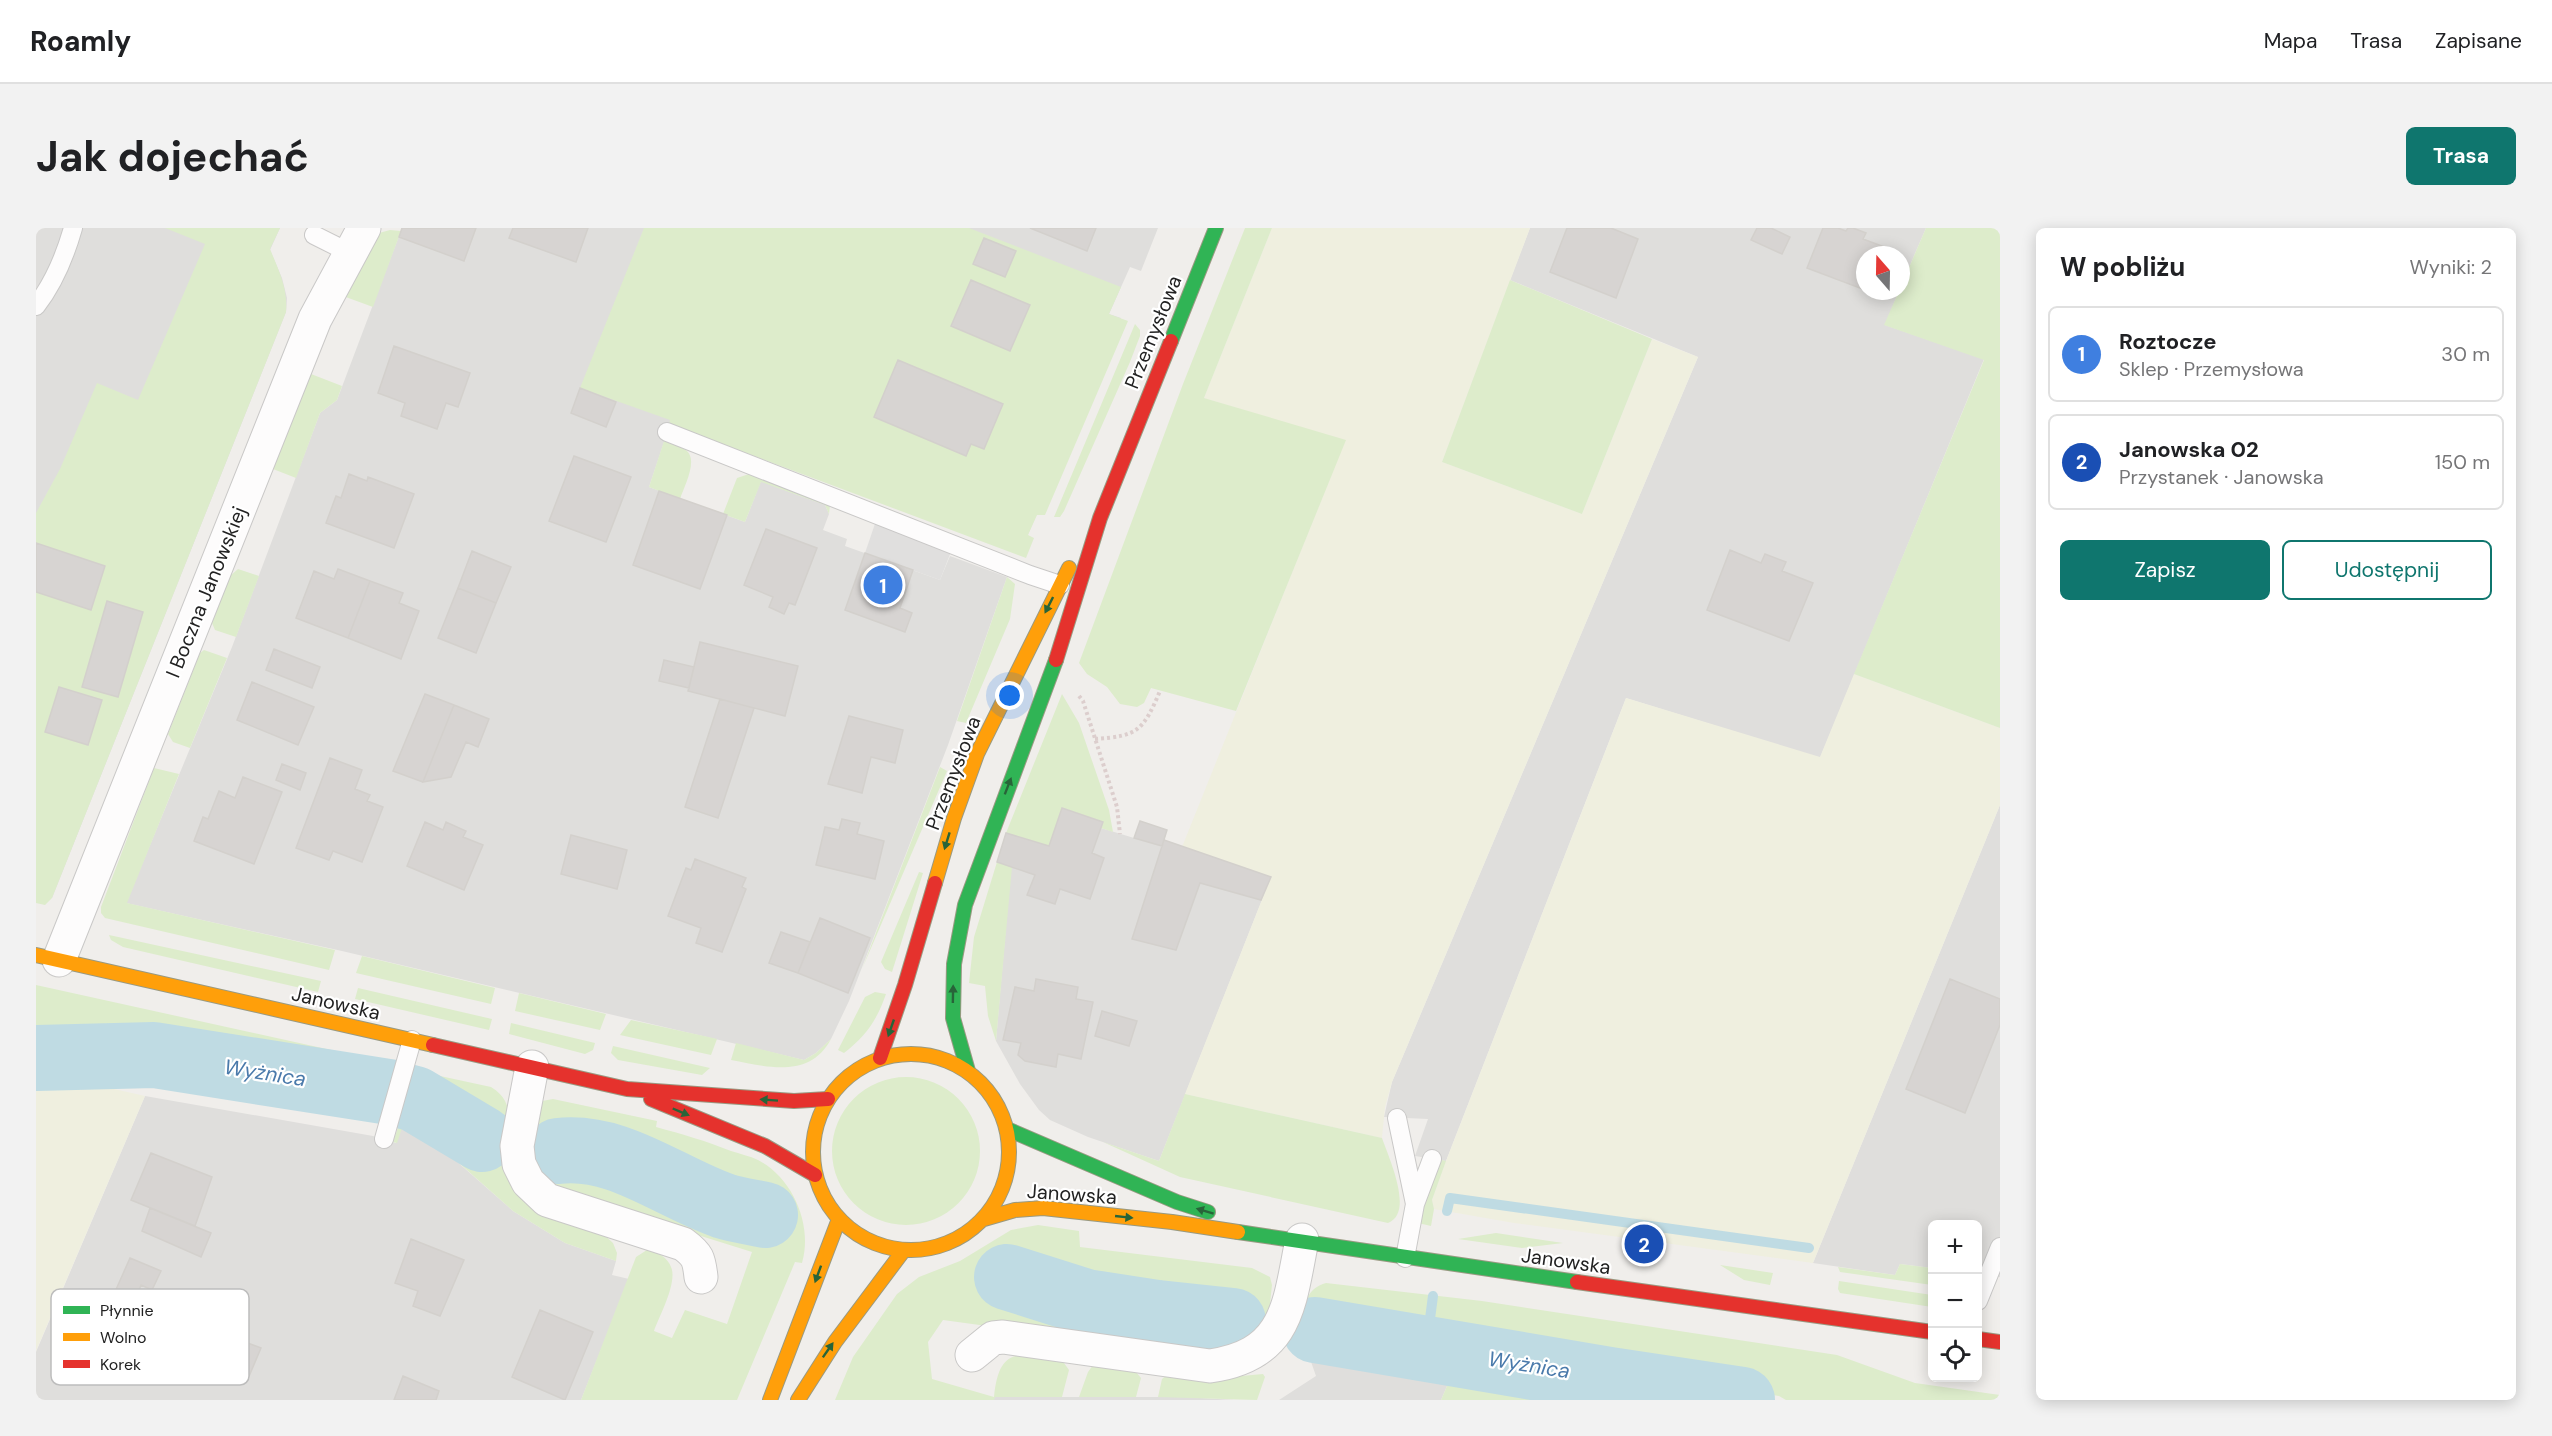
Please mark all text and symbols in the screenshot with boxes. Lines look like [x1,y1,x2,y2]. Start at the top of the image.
text: Roamly [30,23,131,60]
text: Mapa [2264,27,2317,55]
text: Trasa [2350,27,2402,55]
text: Zapisane [2435,27,2522,55]
button: Trasa [2406,127,2516,185]
text: Jak dojechać [36,129,309,184]
north arrow [1856,246,1910,300]
text: W pobliżu [2060,250,2185,284]
text: Wyniki: 2 [2409,254,2492,280]
street label: Przemysłowa [1118,272,1188,392]
text: Roztocze [2119,327,2216,356]
text: 1 [2078,341,2085,367]
text: 30 m [2441,341,2490,367]
text: Sklep · Przemysłowa [2119,356,2304,382]
text: Janowska 02 [2119,435,2259,464]
text: 2 [2076,449,2087,475]
text: 150 m [2435,449,2490,475]
text: Przystanek · Janowska [2119,464,2324,490]
street label: I Boczna Janowskiej [160,503,252,681]
button: Zapisz [2060,540,2270,600]
button: Udostępnij [2282,540,2492,600]
pin: 1 [864,562,902,608]
one-way arrow [1045,596,1054,613]
your location [995,681,1024,710]
street label: Przemysłowa [919,712,987,834]
one-way arrow [1004,777,1013,795]
one-way arrow [942,832,951,850]
street label: Janowska [289,980,383,1026]
one-way arrow [948,984,958,1003]
one-way arrow [885,1019,895,1037]
water label: Wyżnica [222,1053,308,1093]
one-way arrow [760,1095,779,1104]
one-way arrow [672,1108,690,1118]
street label: Janowska [1026,1178,1118,1210]
one-way arrow [1196,1206,1214,1215]
one-way arrow [1115,1212,1134,1222]
map controls [1928,1220,1982,1382]
button: + [1928,1220,1982,1274]
pin: 2 [1624,1222,1664,1266]
street label: Janowska [1520,1242,1612,1280]
one-way arrow [813,1265,823,1283]
button: − [1928,1274,1982,1328]
legend [51,1289,249,1385]
text: Płynnie [100,1300,154,1321]
text: Wolno [100,1327,146,1348]
button: locate [1928,1328,1982,1382]
one-way arrow [822,1343,834,1359]
water label: Wyżnica [1486,1345,1572,1385]
text: Korek [100,1354,141,1375]

